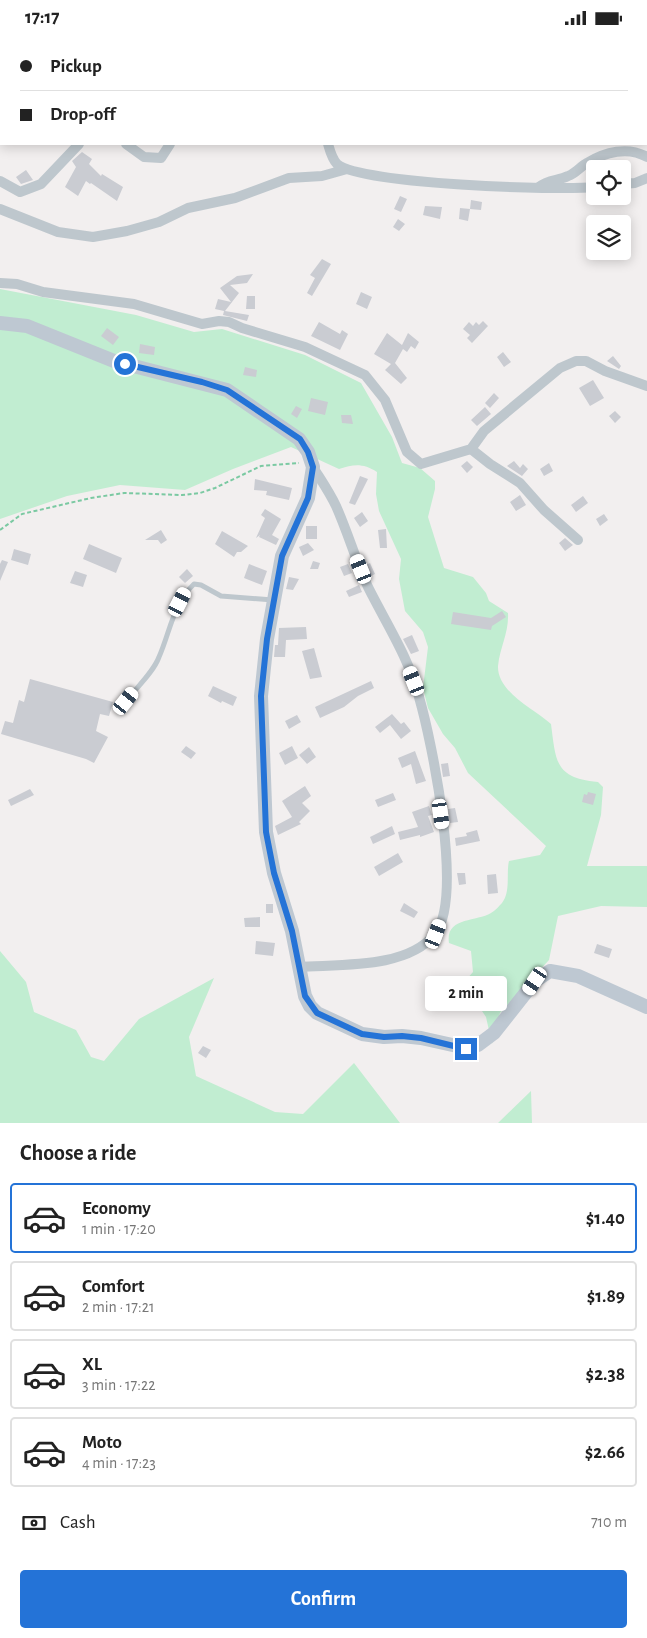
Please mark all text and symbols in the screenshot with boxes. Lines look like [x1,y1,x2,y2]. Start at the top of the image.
text: 17:17 [25,8,59,27]
text: Pickup [50,57,102,76]
text: Drop-off [50,105,115,124]
map controls [586,160,631,260]
button: locate [586,160,631,205]
button: layers [586,215,631,260]
route start [114,353,136,375]
car [348,552,373,586]
car [166,585,193,619]
car [401,664,426,698]
car [110,685,141,717]
car [431,798,450,830]
car [423,917,448,951]
car [520,964,549,998]
callout: 2 min [425,977,507,1011]
text: 2 min [448,985,484,1001]
route end [455,1038,477,1060]
text: Choose a ride [20,1142,136,1164]
icon: car [22,1196,67,1241]
text: Economy [82,1199,151,1218]
text: $1.40 [586,1209,625,1228]
text: 1 min · 17:20 [82,1221,156,1237]
icon: car [22,1274,67,1319]
text: Comfort [82,1277,144,1296]
text: $1.89 [587,1287,625,1306]
text: 2 min · 17:21 [82,1299,154,1315]
icon: car [22,1352,67,1397]
text: XL [82,1355,102,1374]
text: $2.38 [586,1365,625,1384]
text: 3 min · 17:22 [82,1377,156,1393]
icon: car [22,1430,67,1475]
text: Moto [82,1433,122,1452]
text: $2.66 [585,1443,625,1462]
text: 4 min · 17:23 [82,1455,156,1471]
icon: cash [20,1509,48,1537]
text: Cash [60,1513,96,1532]
text: 710 m [591,1514,627,1530]
button: Confirm [20,1570,627,1628]

